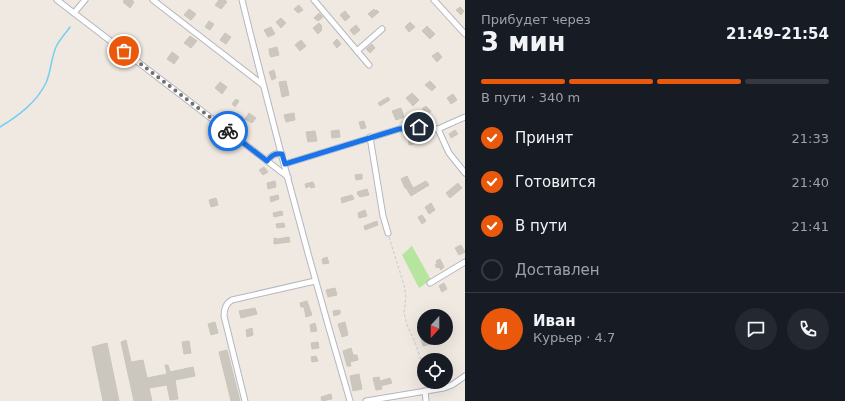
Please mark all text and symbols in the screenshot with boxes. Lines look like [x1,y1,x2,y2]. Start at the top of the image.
text: Прибудет через [481,12,591,27]
text: 21:49–21:54 [726,25,829,43]
text: 3 мин [481,27,566,57]
pin [107,34,141,68]
icon: bag [113,40,135,62]
text: В пути · 340 m [481,90,580,105]
pin [402,110,436,144]
courier [208,111,248,151]
icon: home [408,116,430,138]
icon: bike [217,120,239,142]
icon: check [481,127,503,149]
text: Принят [515,129,573,147]
text: 21:33 [792,131,829,146]
icon: check [481,171,503,193]
text: Готовится [515,173,596,191]
text: 21:40 [792,175,829,190]
icon: check [481,215,503,237]
text: В пути [515,217,567,235]
text: 21:41 [792,219,829,234]
text: Доставлен [515,261,600,279]
button: chat [735,308,777,350]
button: phone [787,308,829,350]
north arrow [417,309,453,345]
map controls [417,309,453,389]
text: Иван [533,312,576,330]
text: И [496,320,508,338]
text: Курьер · 4.7 [533,330,615,345]
button: locate [417,353,453,389]

